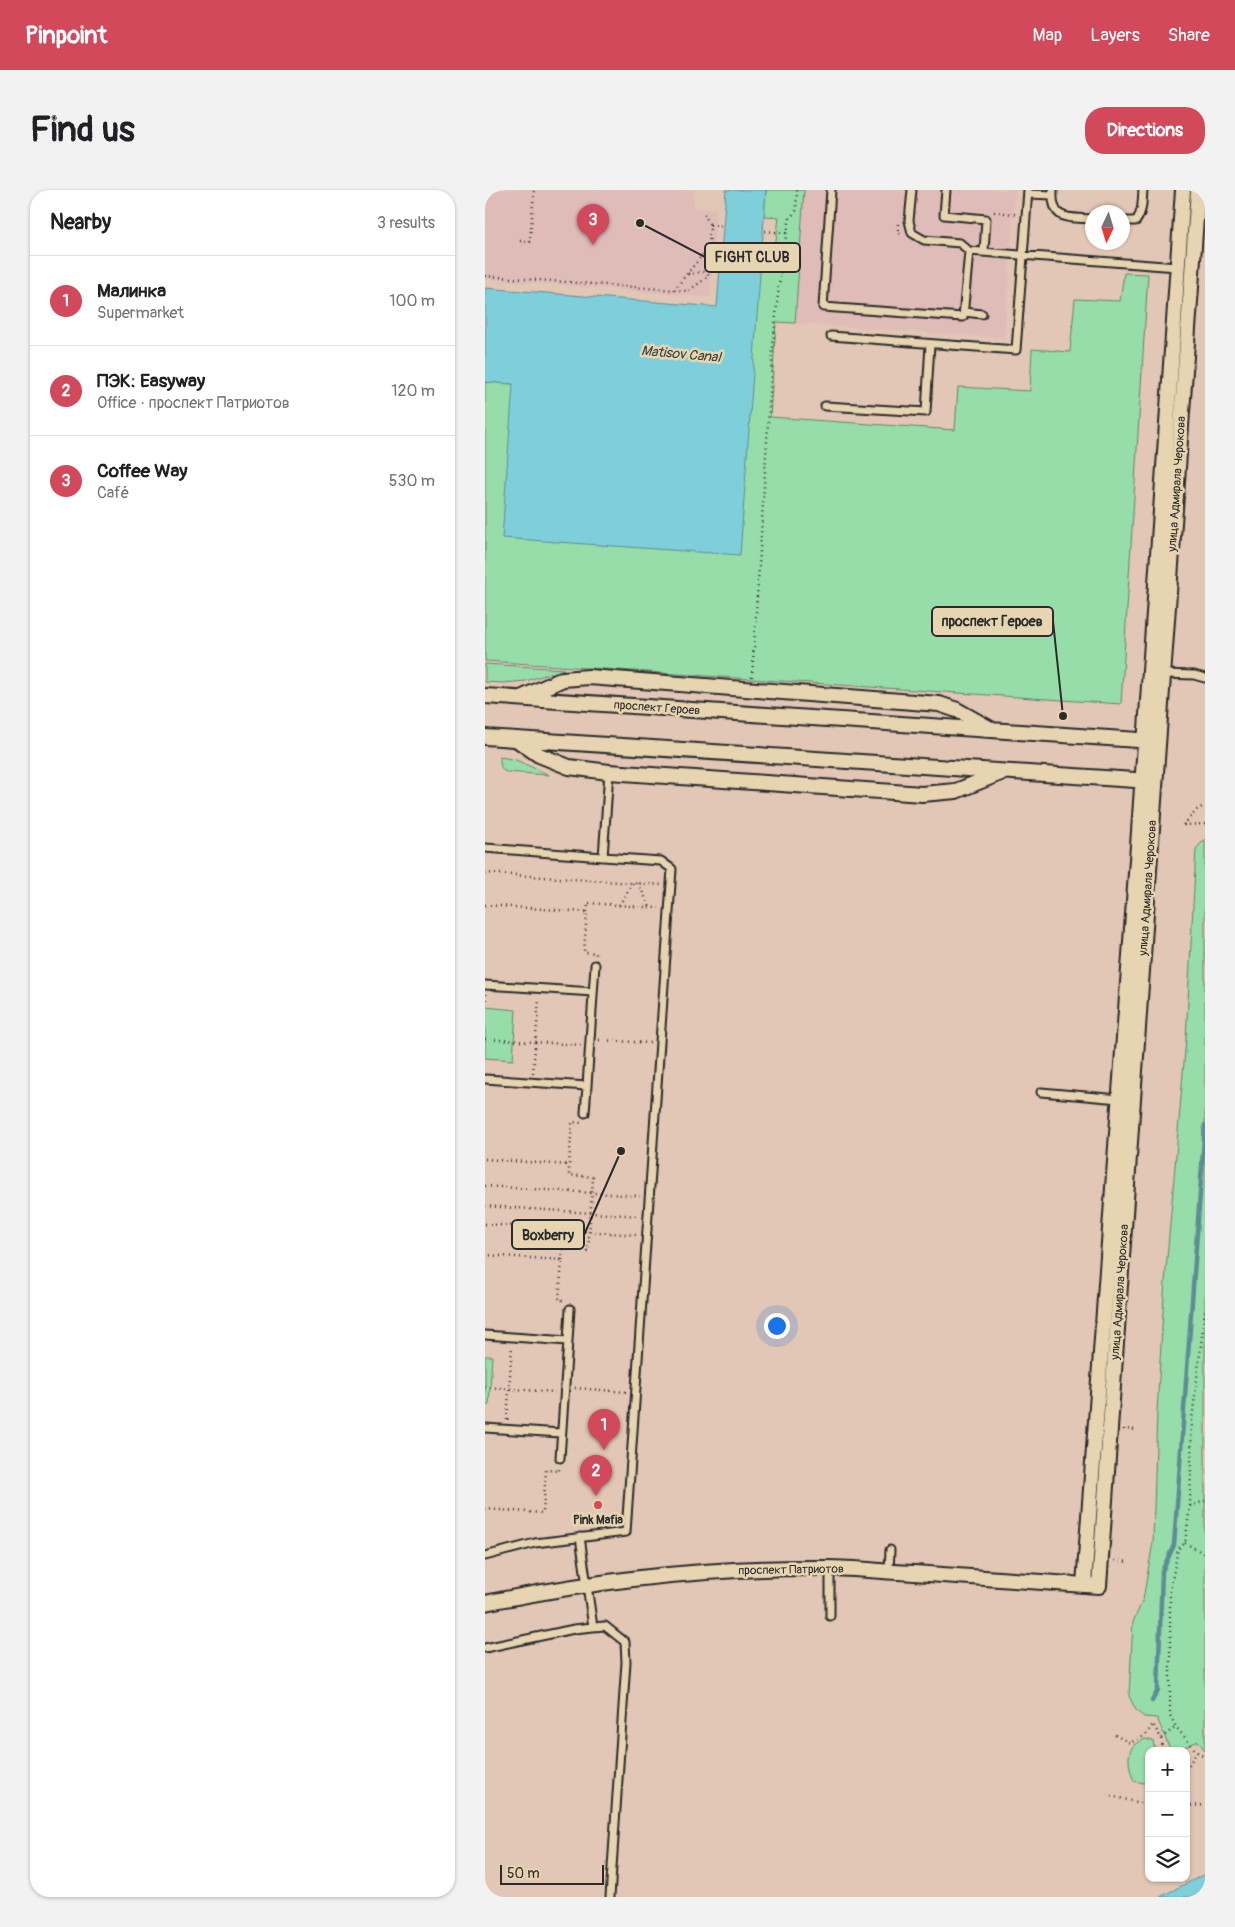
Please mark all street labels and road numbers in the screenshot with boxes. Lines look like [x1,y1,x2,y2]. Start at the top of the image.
street label: улица Адмирала Черокова [1165,415,1189,553]
street label: проспект Героев [613,697,701,719]
street label: улица Адмирала Черокова [1136,819,1160,957]
street label: улица Адмирала Черокова [1108,1223,1132,1361]
street label: проспект Патриотов [738,1562,844,1578]

